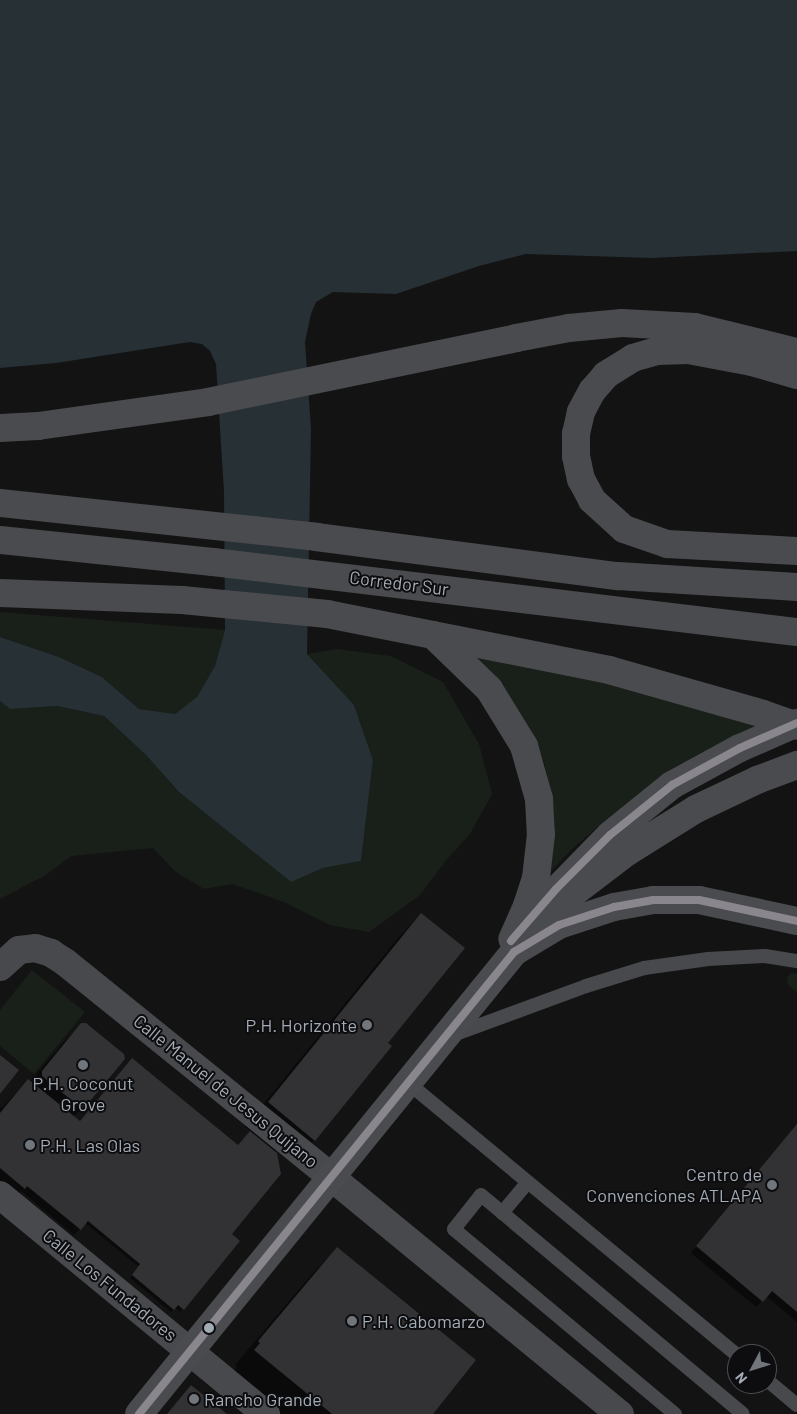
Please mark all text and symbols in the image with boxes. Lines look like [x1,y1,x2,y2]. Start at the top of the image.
street label: Corredor Sur [348,566,450,600]
street label: Calle Manuel de Jesus Quijano [129,1010,323,1172]
place label: P.H. Horizonte [245,1014,357,1036]
marker: P.H. Horizonte [361,1019,373,1031]
marker: P.H. Coconut Grove [77,1059,89,1071]
place label: P.H. Coconut Grove [32,1073,134,1116]
place label: P.H. Las Olas [40,1134,140,1156]
marker: P.H. Las Olas [24,1139,36,1151]
place label: Centro de Convenciones ATLAPA [586,1164,762,1206]
marker: Centro de Convenciones ATLAPA [766,1179,778,1191]
street label: Calle Los Fundadores [39,1224,181,1346]
place label: P.H. Cabomarzo [362,1310,485,1332]
marker: P.H. Cabomarzo [346,1315,358,1327]
unlabelled marker [204,1323,214,1333]
north arrow [727,1344,777,1394]
text: N [731,1369,750,1387]
place label: Rancho Grande [204,1388,322,1410]
marker: Rancho Grande [188,1393,200,1405]

